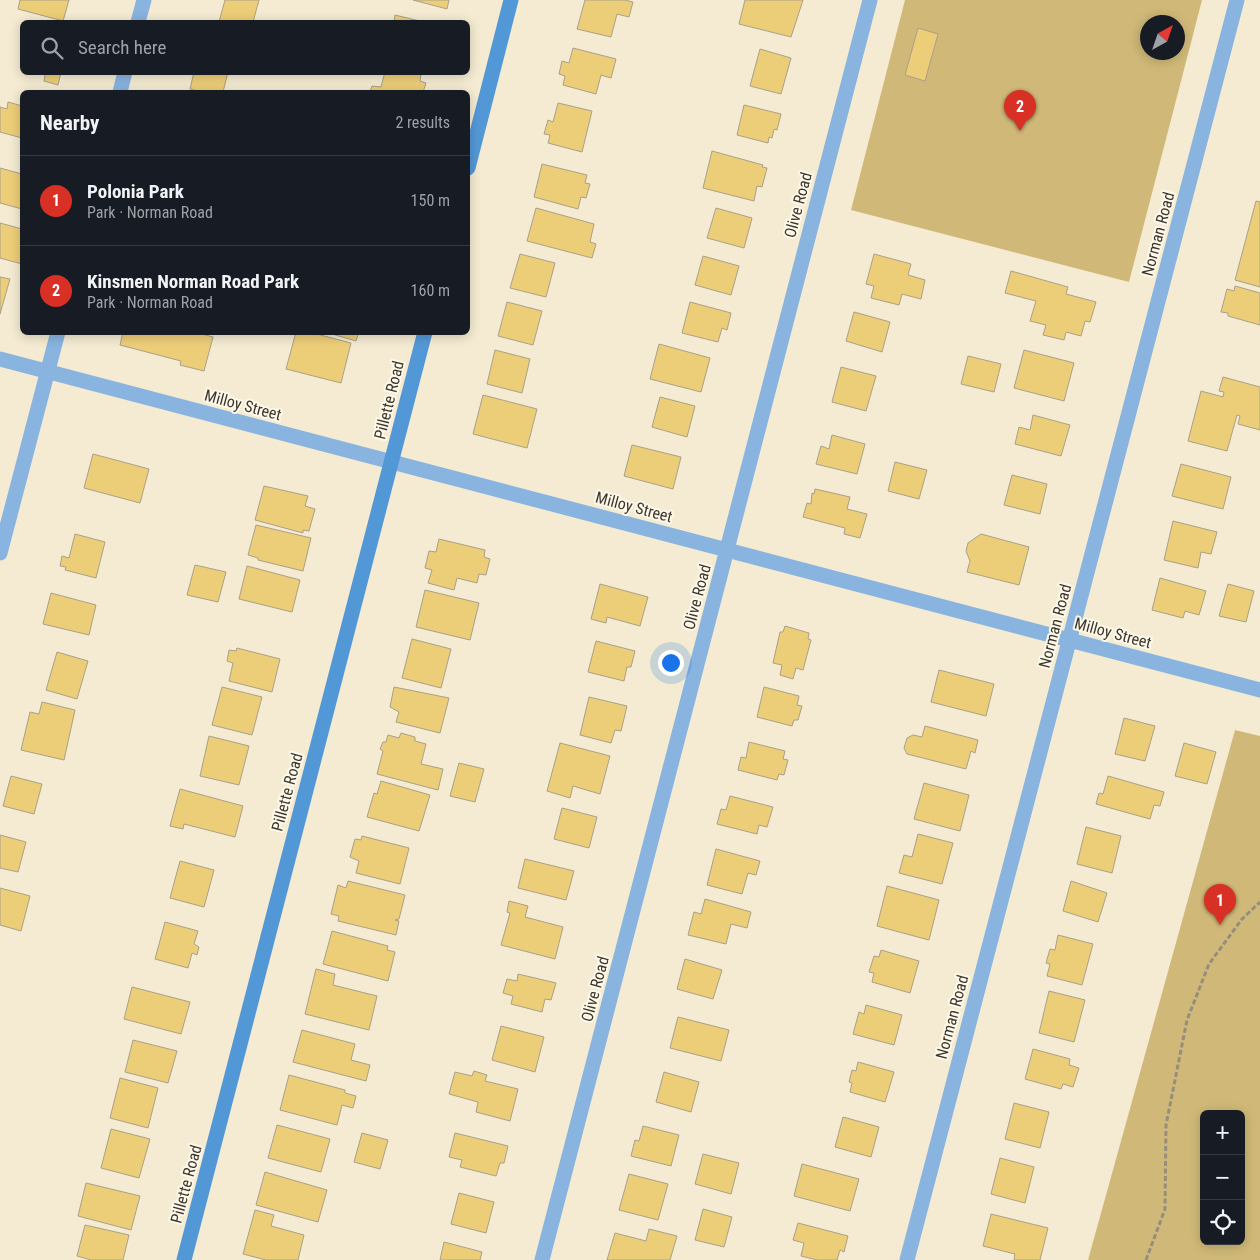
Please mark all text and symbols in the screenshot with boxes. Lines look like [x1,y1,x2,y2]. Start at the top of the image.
north arrow [1140,15,1185,60]
search box [20,20,470,75]
icon: search [38,34,66,62]
text: Search here [78,36,166,59]
pin: 2 [1004,90,1036,131]
text: Nearby [40,111,99,135]
text: 2 results [395,113,450,132]
street label: Olive Road [780,170,816,240]
text: Polonia Park [87,180,184,203]
street label: Norman Road [1138,190,1178,278]
text: 1 [52,191,60,210]
text: 150 m [411,191,450,210]
text: Park · Norman Road [87,203,213,222]
text: Kinsmen Norman Road Park [87,270,299,293]
text: 2 [52,281,60,300]
text: 160 m [411,281,450,300]
text: Park · Norman Road [87,293,213,312]
street label: Pillette Road [370,359,408,441]
street label: Milloy Street [202,386,284,424]
street label: Milloy Street [593,488,675,526]
street label: Olive Road [679,562,715,632]
street label: Norman Road [1035,582,1075,670]
street label: Milloy Street [1072,614,1154,652]
your location [658,650,684,676]
street label: Pillette Road [267,751,307,833]
pin: 1 [1204,884,1236,925]
street label: Olive Road [577,954,613,1024]
street label: Norman Road [932,973,972,1061]
map controls [1200,1110,1245,1245]
button: + [1200,1110,1245,1155]
street label: Pillette Road [166,1143,206,1225]
button: − [1200,1155,1245,1200]
button: locate [1200,1200,1245,1245]

